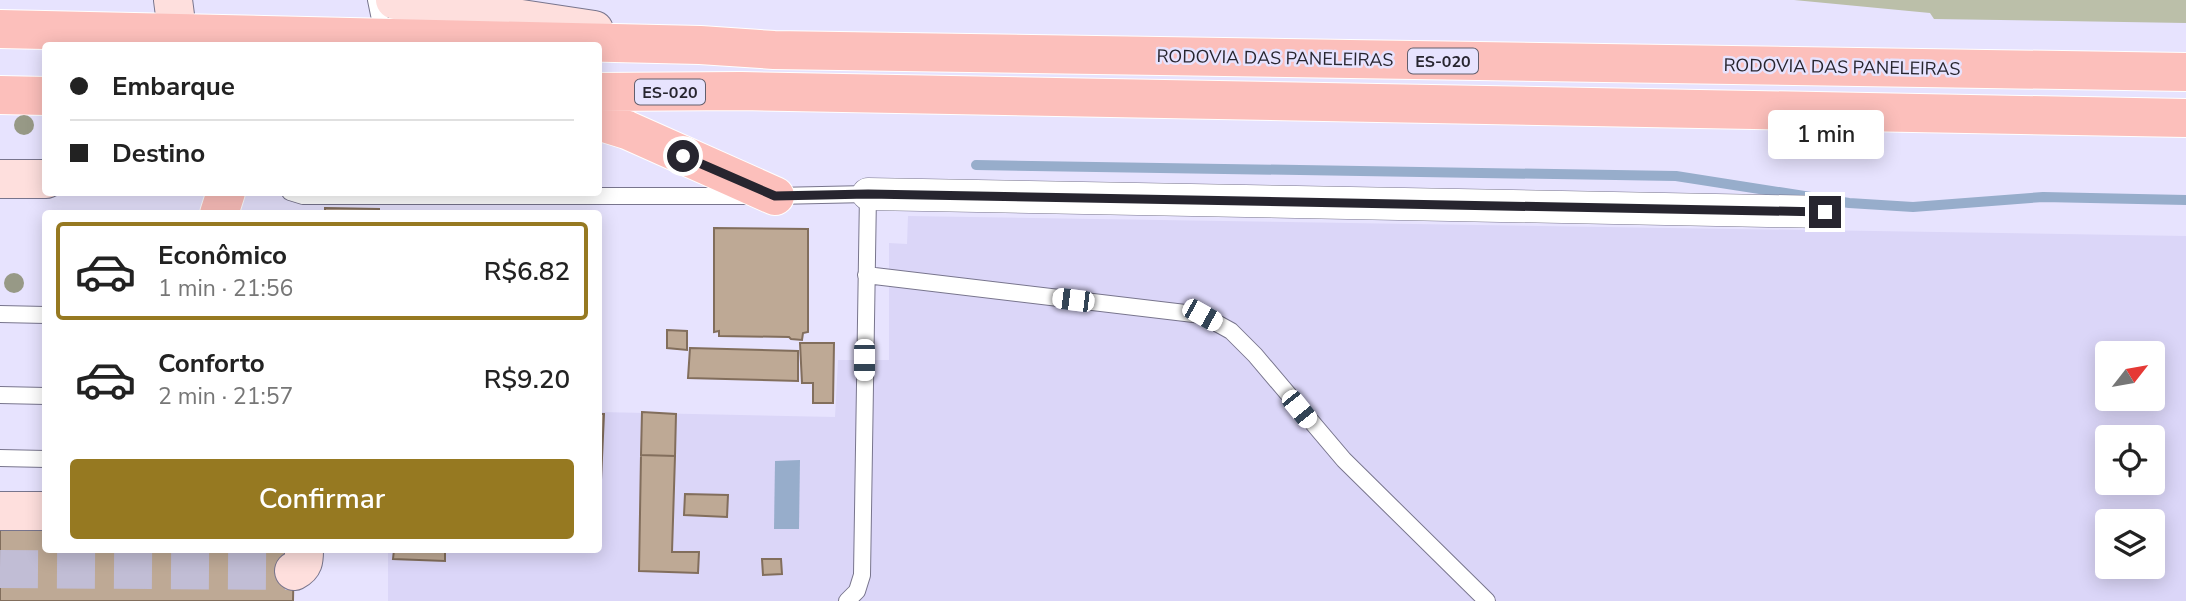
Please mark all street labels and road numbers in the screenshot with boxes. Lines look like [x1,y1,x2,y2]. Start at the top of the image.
street label: RODOVIA DAS PANELEIRAS [1156,44,1394,72]
road number: ES-020 [1408,48,1478,74]
street label: RODOVIA DAS PANELEIRAS [1723,53,1961,81]
road number: ES-020 [635,80,705,104]

